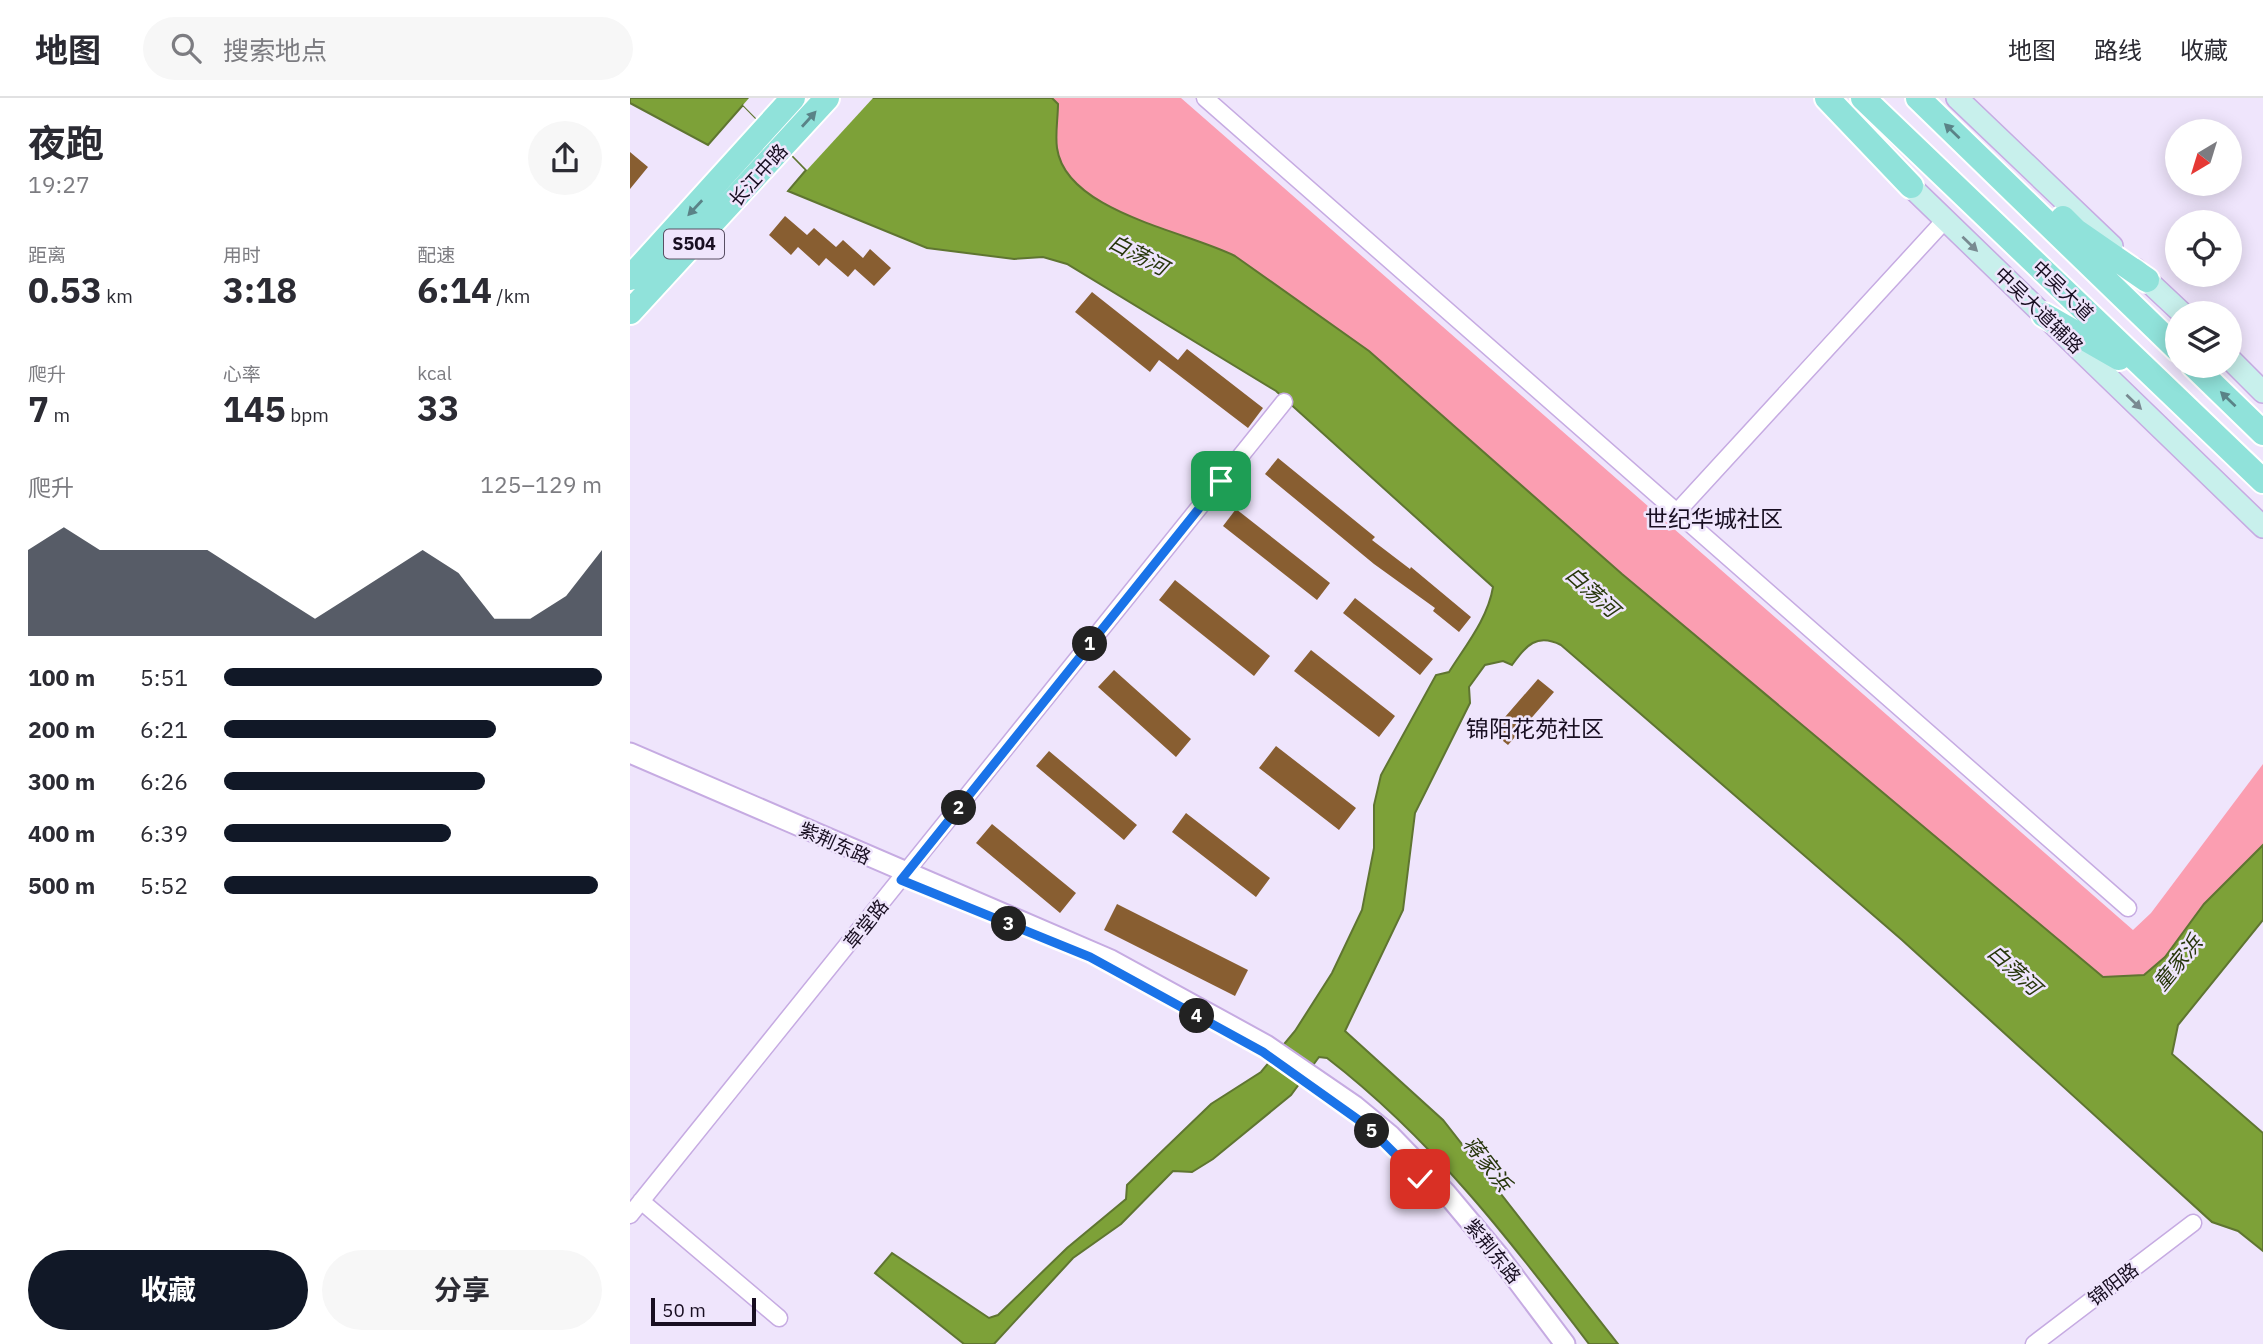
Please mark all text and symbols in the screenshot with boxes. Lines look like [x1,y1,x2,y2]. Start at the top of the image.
search box [143,17,633,80]
text: 地图 [35,28,101,71]
icon: search [167,29,205,67]
text: 搜索地点 [223,33,327,67]
text: 地图 [2008,34,2056,66]
text: 路线 [2094,34,2142,66]
text: 收藏 [2180,34,2228,66]
one-way arrow [801,110,816,127]
text: 夜跑 [28,118,104,167]
north arrow [2165,119,2242,196]
map controls [2165,119,2242,378]
button: share [528,121,602,195]
one-way arrow [1944,123,1961,140]
street label: 长江中路 [724,139,792,211]
text: 19:27 [28,169,90,199]
one-way arrow [687,199,703,216]
button: locate [2165,210,2242,287]
water label: 白荡河 [1104,227,1176,283]
road number: S504 [664,230,724,258]
one-way arrow [1961,235,1978,251]
text: 距离 [28,243,66,267]
text: 用时 [223,243,261,267]
text: 配速 [417,243,455,267]
street label: 中吴大道 [2027,255,2099,325]
street label: 中吴大道辅路 [1990,262,2088,358]
text: 0.53 [28,267,102,313]
text: 3:18 [223,267,297,313]
text: 6:14 [417,267,492,313]
text: km [102,284,133,308]
text: /km [492,284,530,308]
button: layers [2165,301,2242,378]
text: kcal [417,361,452,385]
text: 爬升 [28,362,66,386]
text: 心率 [223,362,261,386]
text: 33 [417,385,459,431]
text: 7 [28,386,49,432]
text: 145 [223,386,286,432]
one-way arrow [2220,391,2237,408]
one-way arrow [2125,393,2142,409]
text: m [49,403,70,427]
text: bpm [286,403,329,427]
pin [1191,451,1251,511]
icon: arrive [1202,462,1240,500]
text: 125–129 m [480,469,602,499]
text: 爬升 [28,472,74,502]
district label: 世纪华城社区 [1645,503,1783,533]
water label: 白荡河 [1560,560,1628,625]
pin: 1 [1072,626,1107,662]
text: 1 [1084,631,1095,655]
text: 100 m [28,662,95,692]
text: 5:51 [140,662,188,692]
district label: 锦阳花苑社区 [1466,713,1604,743]
text: 200 m [28,714,95,744]
text: 6:21 [140,714,188,744]
text: 300 m [28,766,95,796]
text: 6:26 [140,766,188,796]
pin: 2 [942,790,976,826]
text: 2 [953,795,964,819]
street label: 紫荆东路 [795,817,875,869]
text: 400 m [28,818,95,848]
text: 6:39 [140,818,188,848]
text: 500 m [28,870,95,900]
text: 5:52 [140,870,188,900]
street label: 草堂路 [839,894,893,954]
pin: 3 [992,906,1026,942]
text: 3 [1003,911,1014,935]
water label: 童家浜 [2147,928,2209,996]
water label: 白荡河 [1982,938,2050,1003]
pin: 4 [1180,998,1214,1034]
text: 4 [1191,1003,1202,1027]
pin: 5 [1354,1114,1390,1148]
text: 5 [1366,1118,1377,1142]
water label: 蒋家浜 [1457,1130,1519,1198]
pin [1390,1149,1450,1209]
icon: check [1401,1160,1439,1198]
street label: 紫荆东路 [1460,1214,1526,1288]
button: 收藏 [28,1250,308,1330]
button: 分享 [322,1250,602,1330]
street label: 锦阳路 [2083,1257,2143,1311]
scale bar [651,1295,756,1327]
text: 50 m [662,1298,706,1322]

